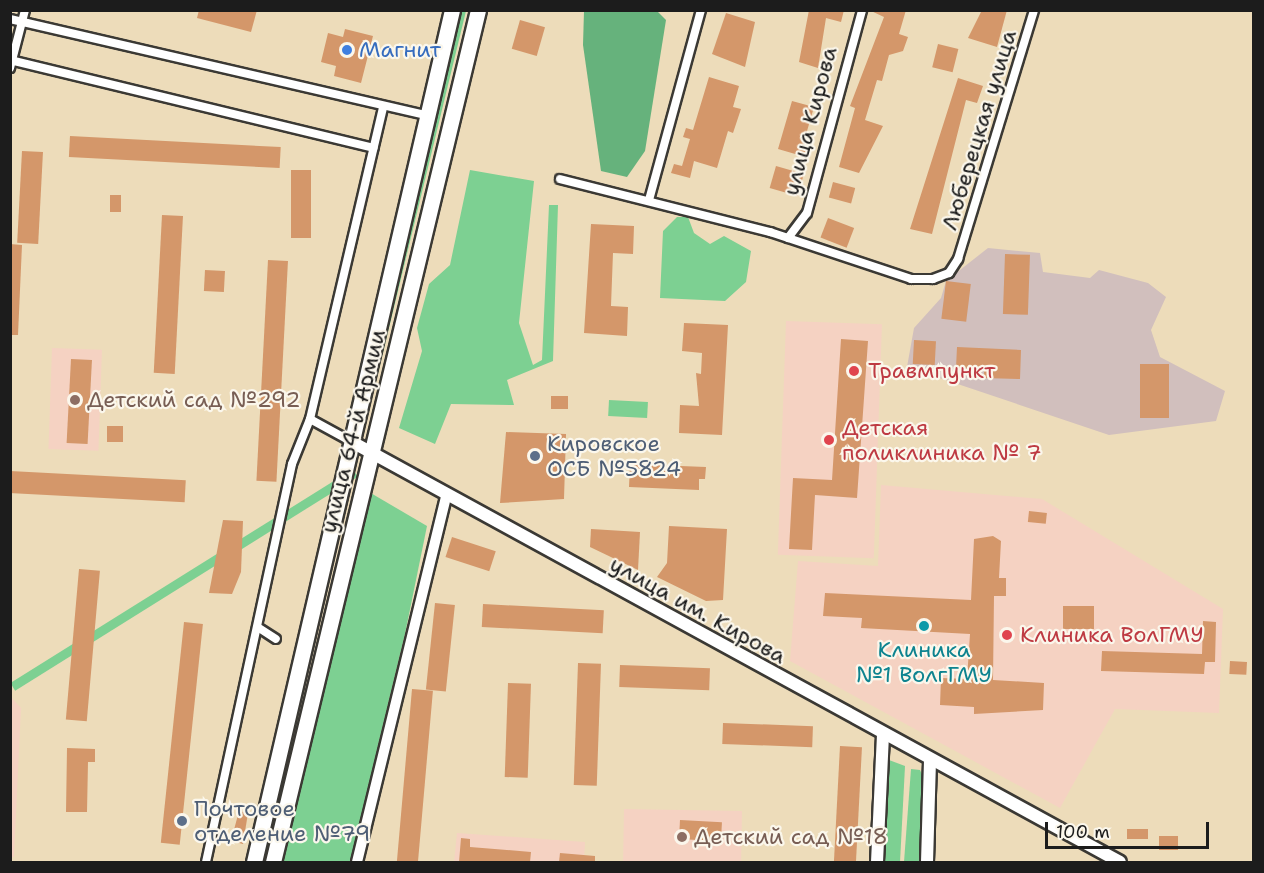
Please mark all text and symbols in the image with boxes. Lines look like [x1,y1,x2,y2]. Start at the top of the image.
street label: Люберецкая улица [936,27,1022,233]
place label: Магнит [359,37,441,63]
marker: Магнит [340,43,354,57]
street label: улица Кирова [777,44,843,198]
street label: улица 64-й Армии [315,326,391,536]
place label: Травмпункт [868,358,995,384]
marker: Травмпункт [845,362,863,380]
place label: Детский сад №292 [87,387,301,413]
marker: Детский сад №292 [68,393,82,407]
place label: Детская поликлиника № 7 [842,414,1042,466]
place label: Кировское ОСБ №5824 [547,430,681,482]
marker: Детская поликлиника № 7 [820,431,838,449]
marker: Кировское ОСБ №5824 [528,449,542,463]
street label: улица им. Кирова [605,551,791,669]
marker: Клиника №1 ВолгГМУ [917,619,931,633]
place label: Клиника ВолГМУ [1020,622,1204,648]
marker: Клиника ВолГМУ [998,626,1016,644]
place label: Клиника №1 ВолгГМУ [856,636,992,688]
place label: Почтовое отделение №79 [194,795,370,846]
scale bar [1048,810,1212,848]
marker: Почтовое отделение №79 [175,814,189,828]
text: 100 m [1056,820,1110,844]
place label: Детский сад №18 [694,824,888,850]
marker: Детский сад №18 [675,830,689,844]

